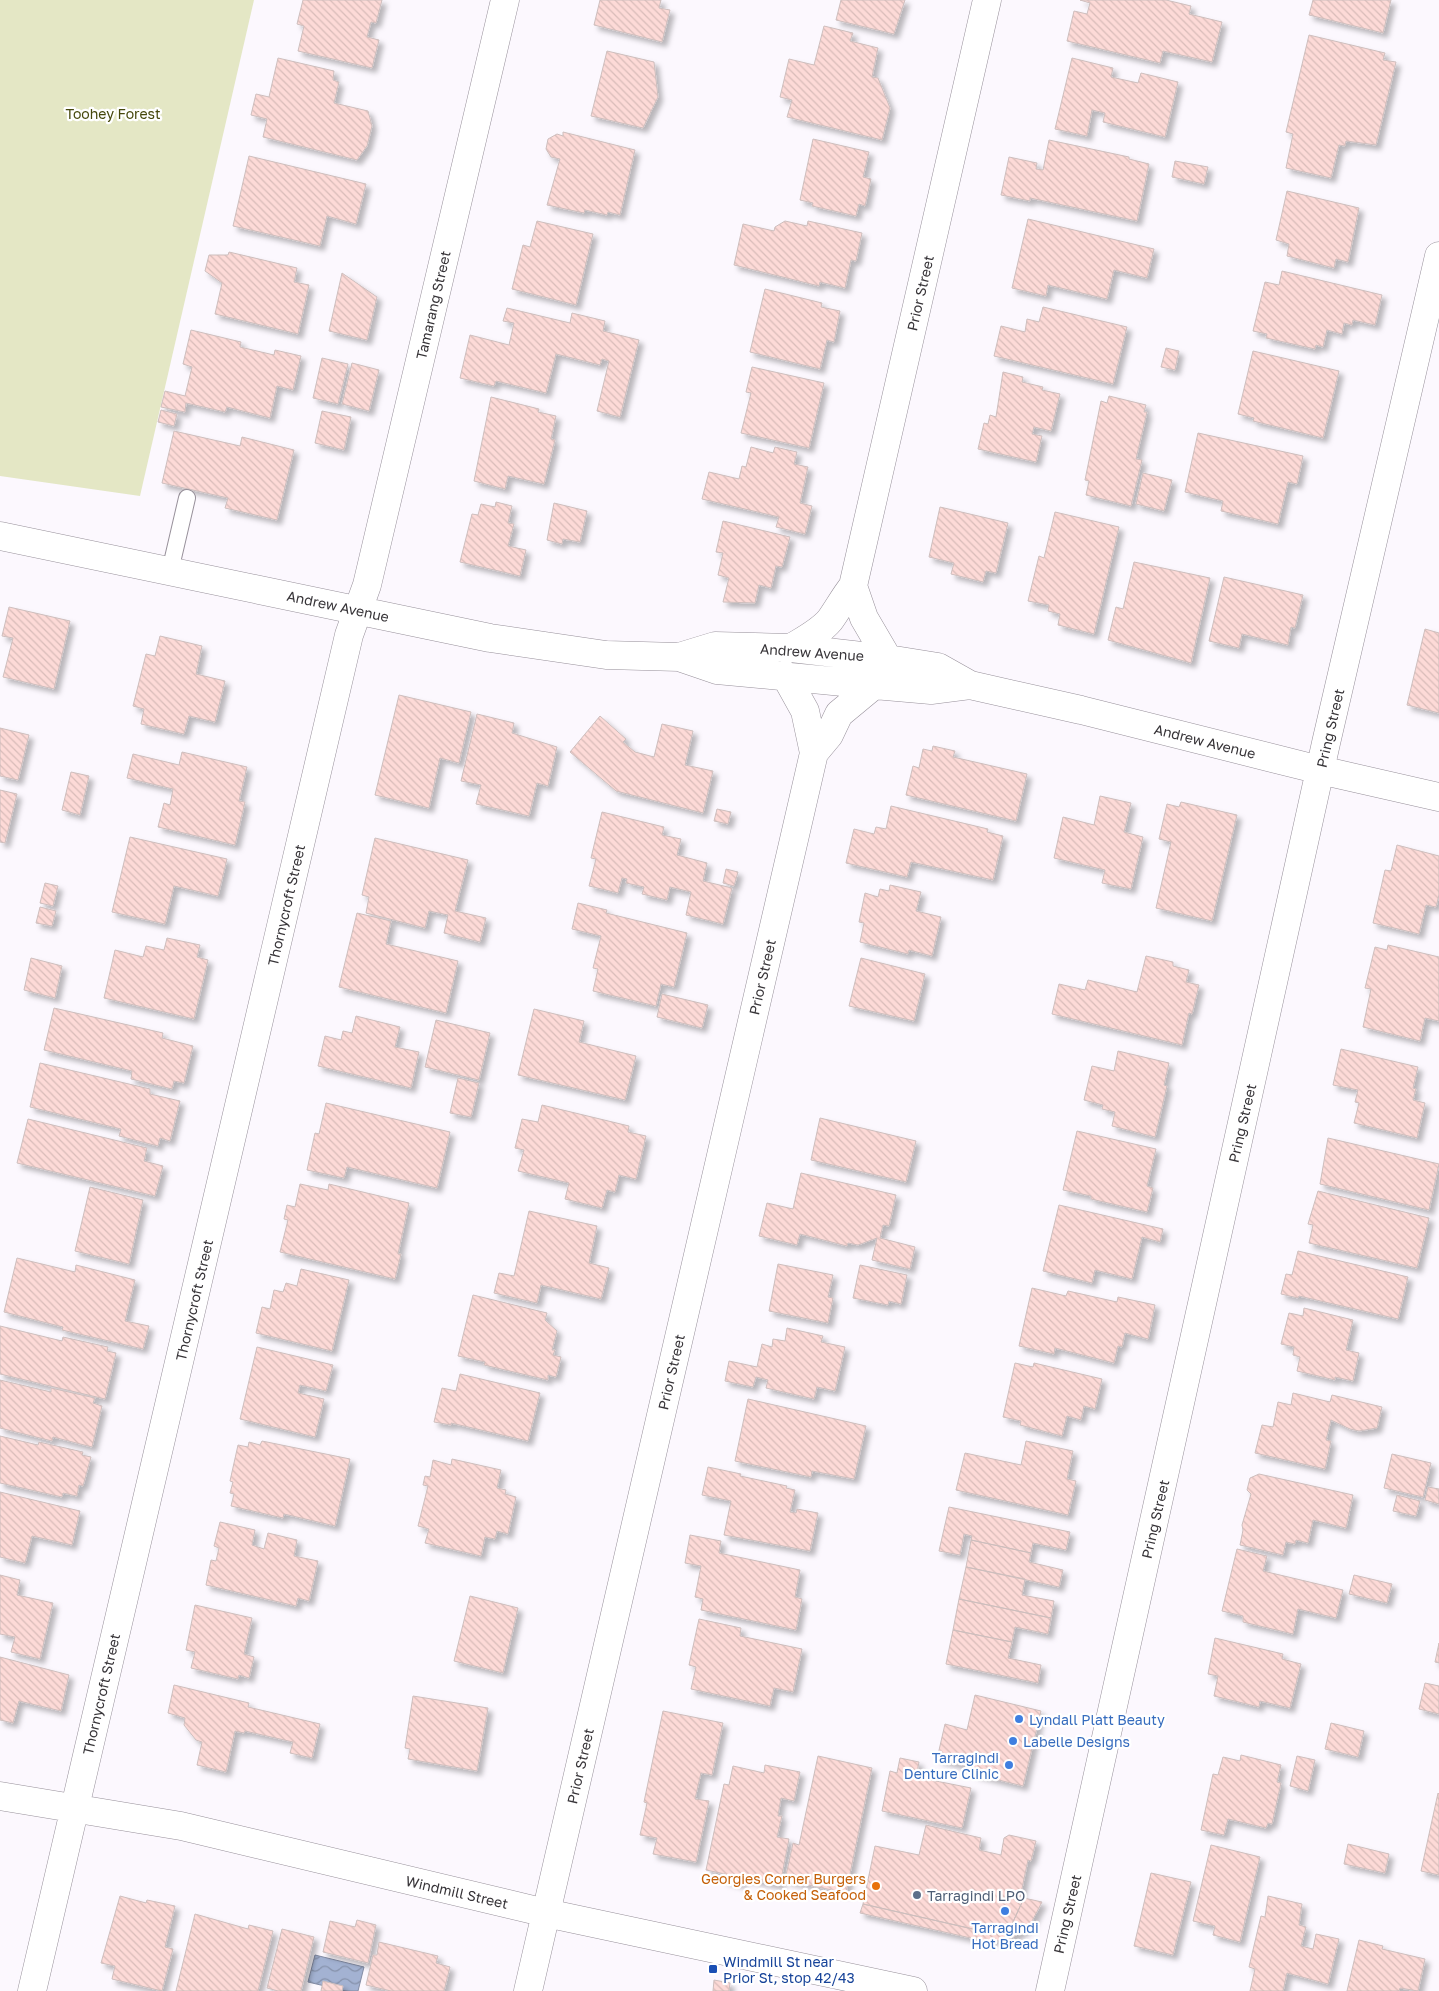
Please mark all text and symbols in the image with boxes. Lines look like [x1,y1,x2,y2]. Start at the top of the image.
park label: Toohey Forest [65,105,161,122]
street label: Tamarang Street [412,249,454,361]
street label: Prior Street [903,253,937,333]
street label: Andrew Avenue [285,587,391,625]
street label: Andrew Avenue [759,640,865,664]
street label: Pring Street [1313,687,1347,769]
street label: Andrew Avenue [1152,720,1258,762]
street label: Thornycroft Street [264,843,308,967]
street label: Prior Street [745,937,779,1017]
street label: Pring Street [1225,1082,1259,1164]
street label: Thornycroft Street [172,1238,216,1362]
street label: Prior Street [654,1332,688,1412]
street label: Pring Street [1138,1478,1172,1560]
street label: Thornycroft Street [79,1632,123,1756]
place label: Lyndall Platt Beauty [1029,1711,1165,1728]
marker: Lyndall Platt Beauty [1013,1713,1025,1725]
street label: Prior Street [563,1726,597,1806]
place label: Labelle Designs [1023,1733,1130,1750]
marker: Labelle Designs [1007,1735,1019,1747]
place label: Tarragindi Denture Clinic [904,1749,999,1782]
marker: Tarragindi Denture Clinic [1003,1759,1015,1771]
place label: Georgies Corner Burgers & Cooked Seafood [701,1870,866,1903]
street label: Windmill Street [404,1872,510,1912]
street label: Pring Street [1050,1873,1084,1955]
marker: Georgies Corner Burgers & Cooked Seafood [870,1880,882,1892]
place label: Tarragindi LPO [927,1887,1025,1904]
marker: Tarragindi LPO [911,1889,923,1901]
marker: Tarragindi Hot Bread [999,1905,1011,1917]
place label: Tarragindi Hot Bread [971,1919,1039,1952]
place label: Windmill St near Prior St, stop 42/43 [723,1953,855,1986]
marker: Windmill St near Prior St, stop 42/43 [707,1963,719,1975]

